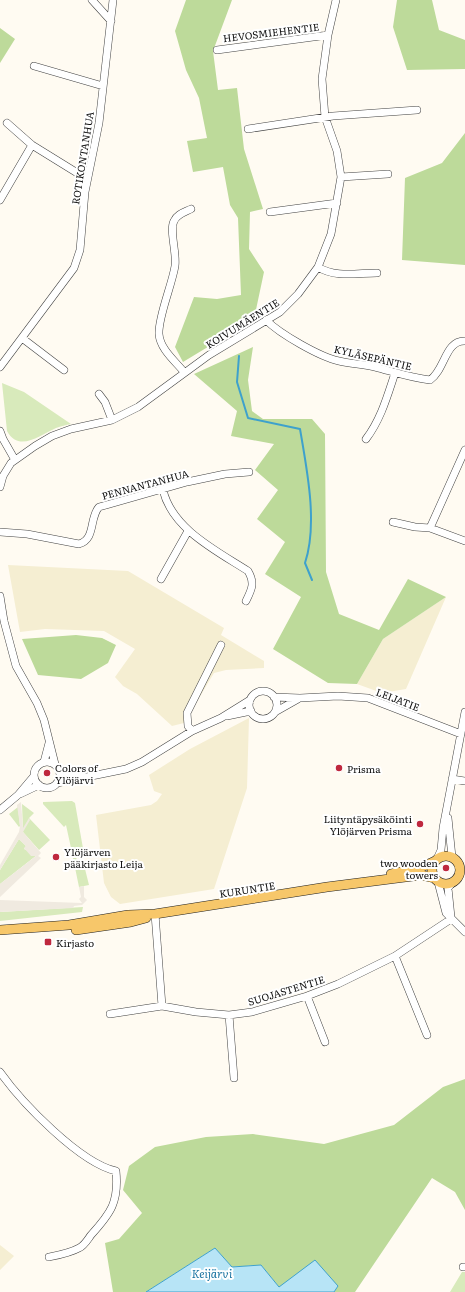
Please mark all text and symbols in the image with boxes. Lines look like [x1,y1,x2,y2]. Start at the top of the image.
street label: HEVOSMIEHENTIE [222,19,320,45]
street label: ROTIKONTANHUA [67,110,97,206]
street label: KOIVUMÄENTIE [202,294,282,352]
street label: KYLÄSEPÄNTIE [333,341,413,373]
street label: PENNANTANHUA [100,465,191,503]
street label: LEIJATIE [374,684,422,714]
place label: Colors of Ylöjärvi [55,760,99,787]
place label: Prisma [347,761,381,776]
marker: Prisma [334,763,344,773]
marker: Colors of Ylöjärvi [42,768,52,778]
place label: Liityntäpysäköinti Ylöjärven Prisma [324,811,413,838]
marker: Liityntäpysäköinti Ylöjärven Prisma [415,819,425,829]
place label: Ylöjärven pääkirjasto Leija [64,844,143,871]
marker: Ylöjärven pääkirjasto Leija [51,852,61,862]
place label: two wooden towers [380,855,438,882]
marker: two wooden towers [441,863,451,873]
street label: KURUNTIE [218,877,276,901]
place label: Kirjasto [56,935,94,950]
marker: Kirjasto [43,937,53,947]
street label: SUOJASTENTIE [246,971,326,1009]
water label: Keijärvi [192,1265,233,1281]

